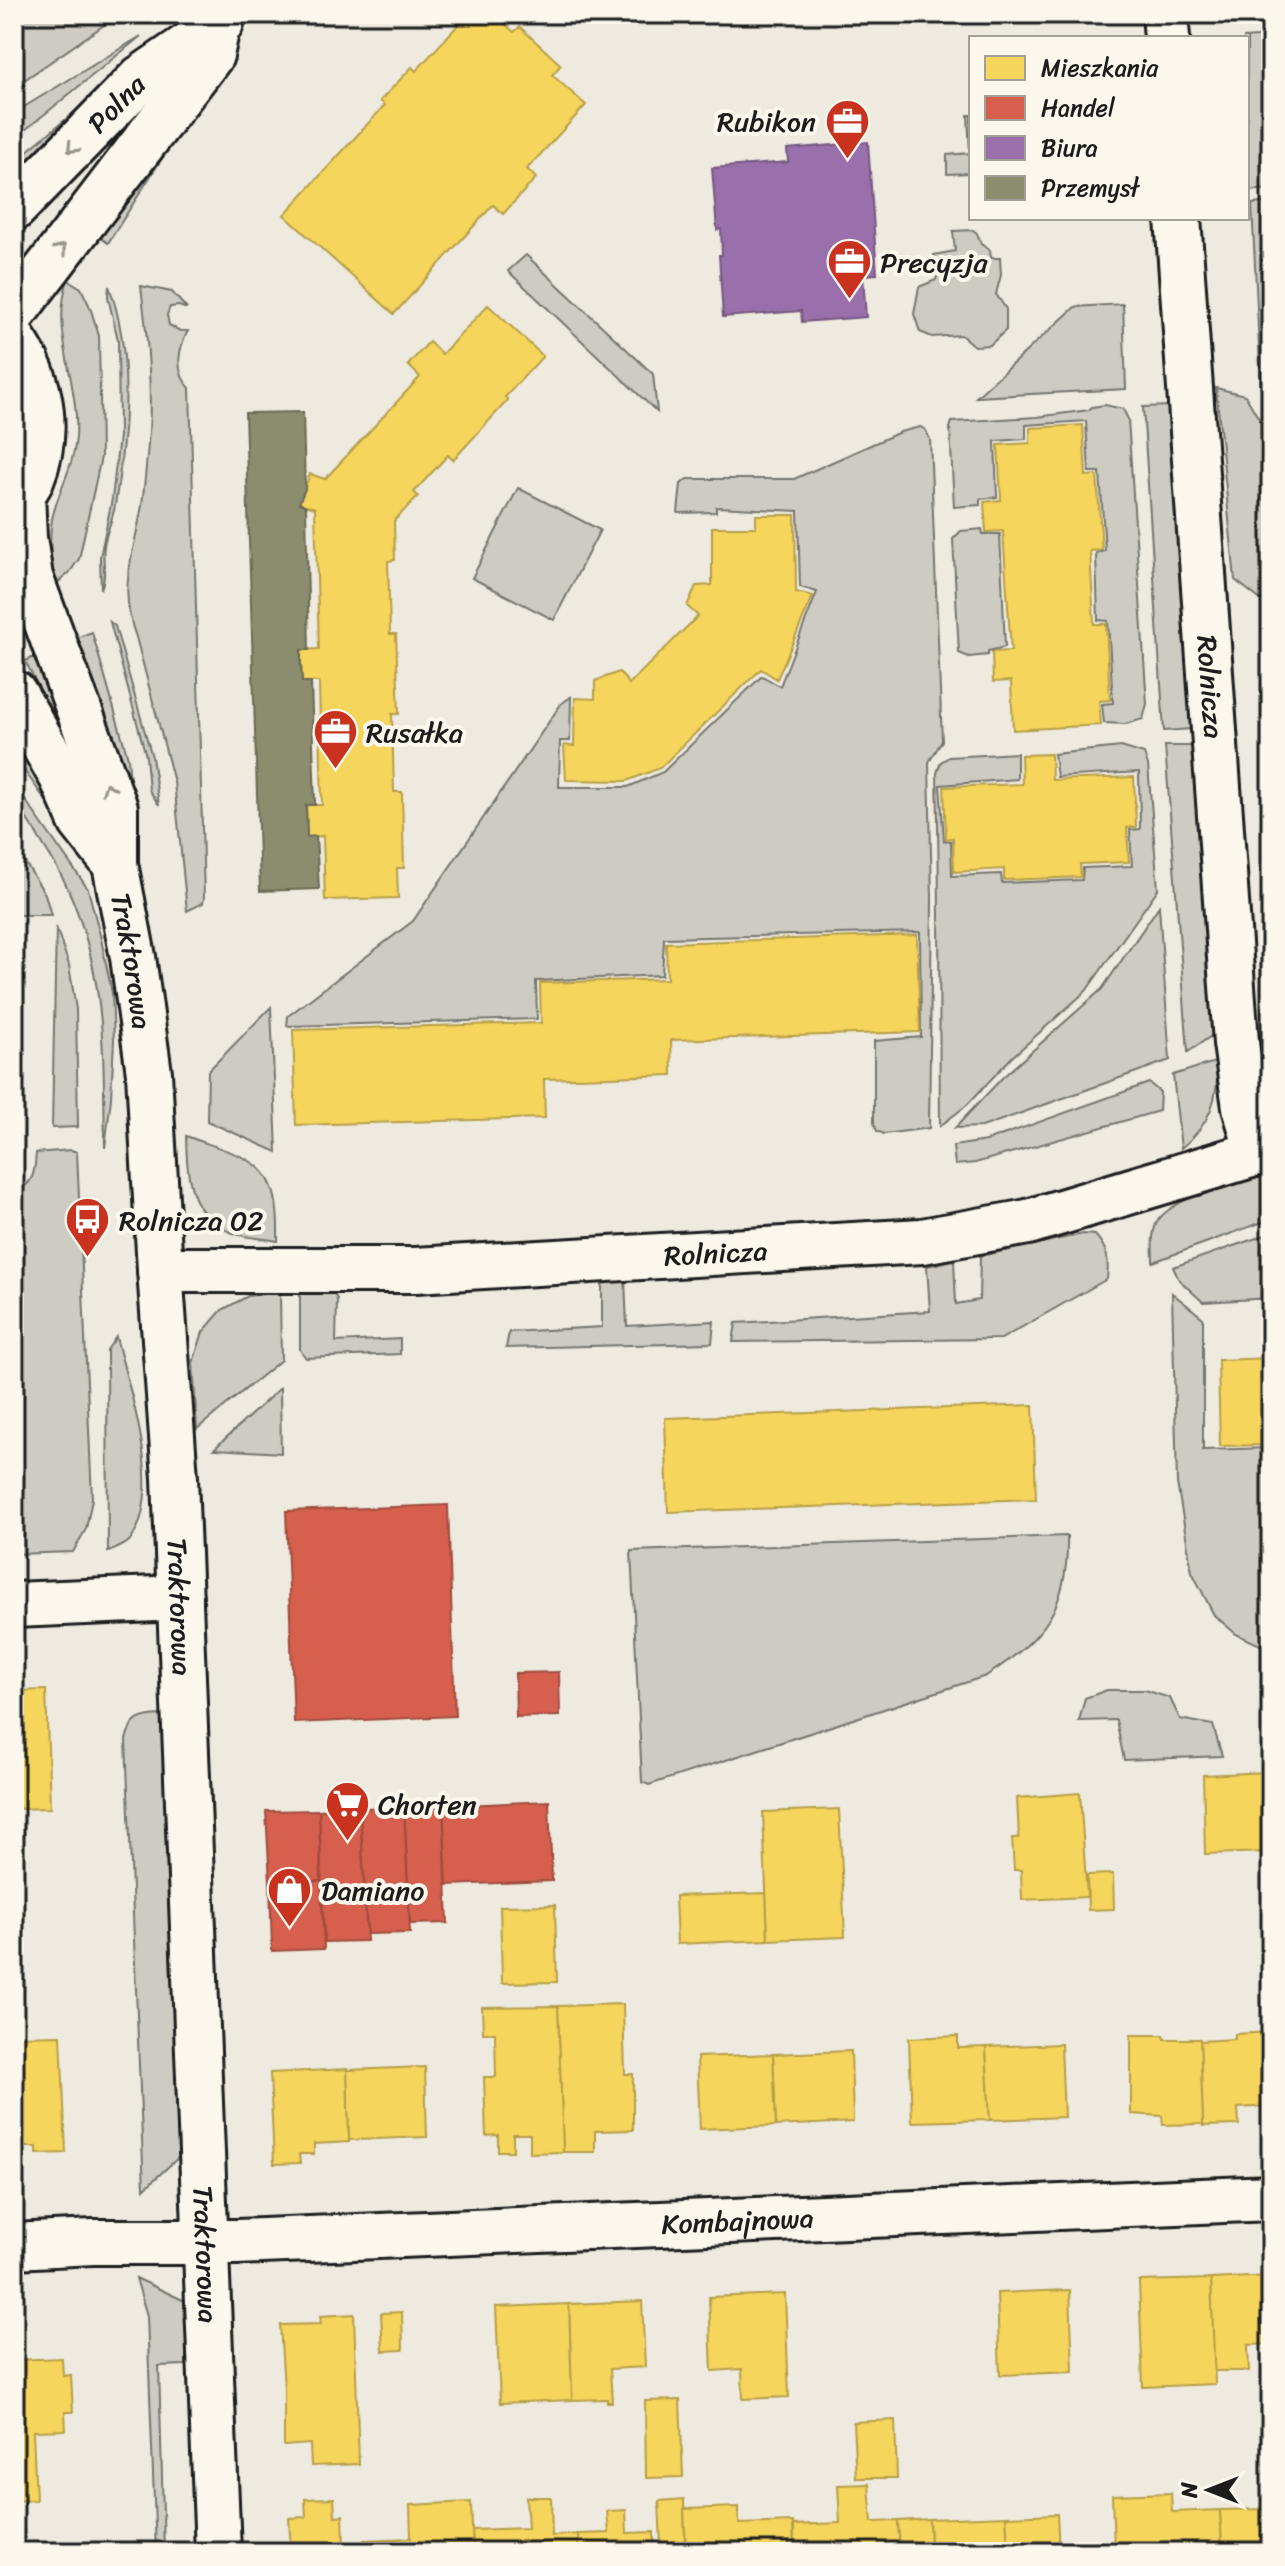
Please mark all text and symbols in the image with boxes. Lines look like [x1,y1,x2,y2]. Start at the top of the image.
legend [969,36,1249,220]
text: Mieszkania [1041,47,1159,89]
street label: Polna [75,61,158,145]
text: Handel [1041,87,1116,129]
place label: Rubikon [717,97,816,146]
office icon: Rubikon [823,97,871,160]
text: Biura [1041,127,1098,169]
one-way arrow [67,139,81,153]
text: Przemysł [1041,167,1141,209]
office icon: Precyzja [825,238,873,301]
place label: Precyzja [880,238,989,287]
one-way arrow [52,244,66,258]
street label: Rolnicza [1183,634,1239,740]
office icon: Rusałka [311,708,359,771]
place label: Rusałka [366,708,463,757]
one-way arrow [101,781,118,795]
street label: Traktorowa [97,888,167,1032]
bus stop icon: Rolnicza 02 [64,1196,112,1259]
place label: Rolnicza 02 [119,1196,263,1245]
street label: Rolnicza [662,1225,769,1280]
street label: Traktorowa [153,1537,207,1677]
supermarket icon: Chorten [323,1780,371,1843]
place label: Chorten [378,1780,477,1829]
shop icon: Damiano [266,1866,314,1929]
place label: Damiano [321,1866,424,1915]
street label: Traktorowa [179,2184,233,2324]
street label: Kombajnowa [660,2193,815,2248]
north arrow [1169,2450,1249,2530]
text: N [1170,2482,1209,2499]

